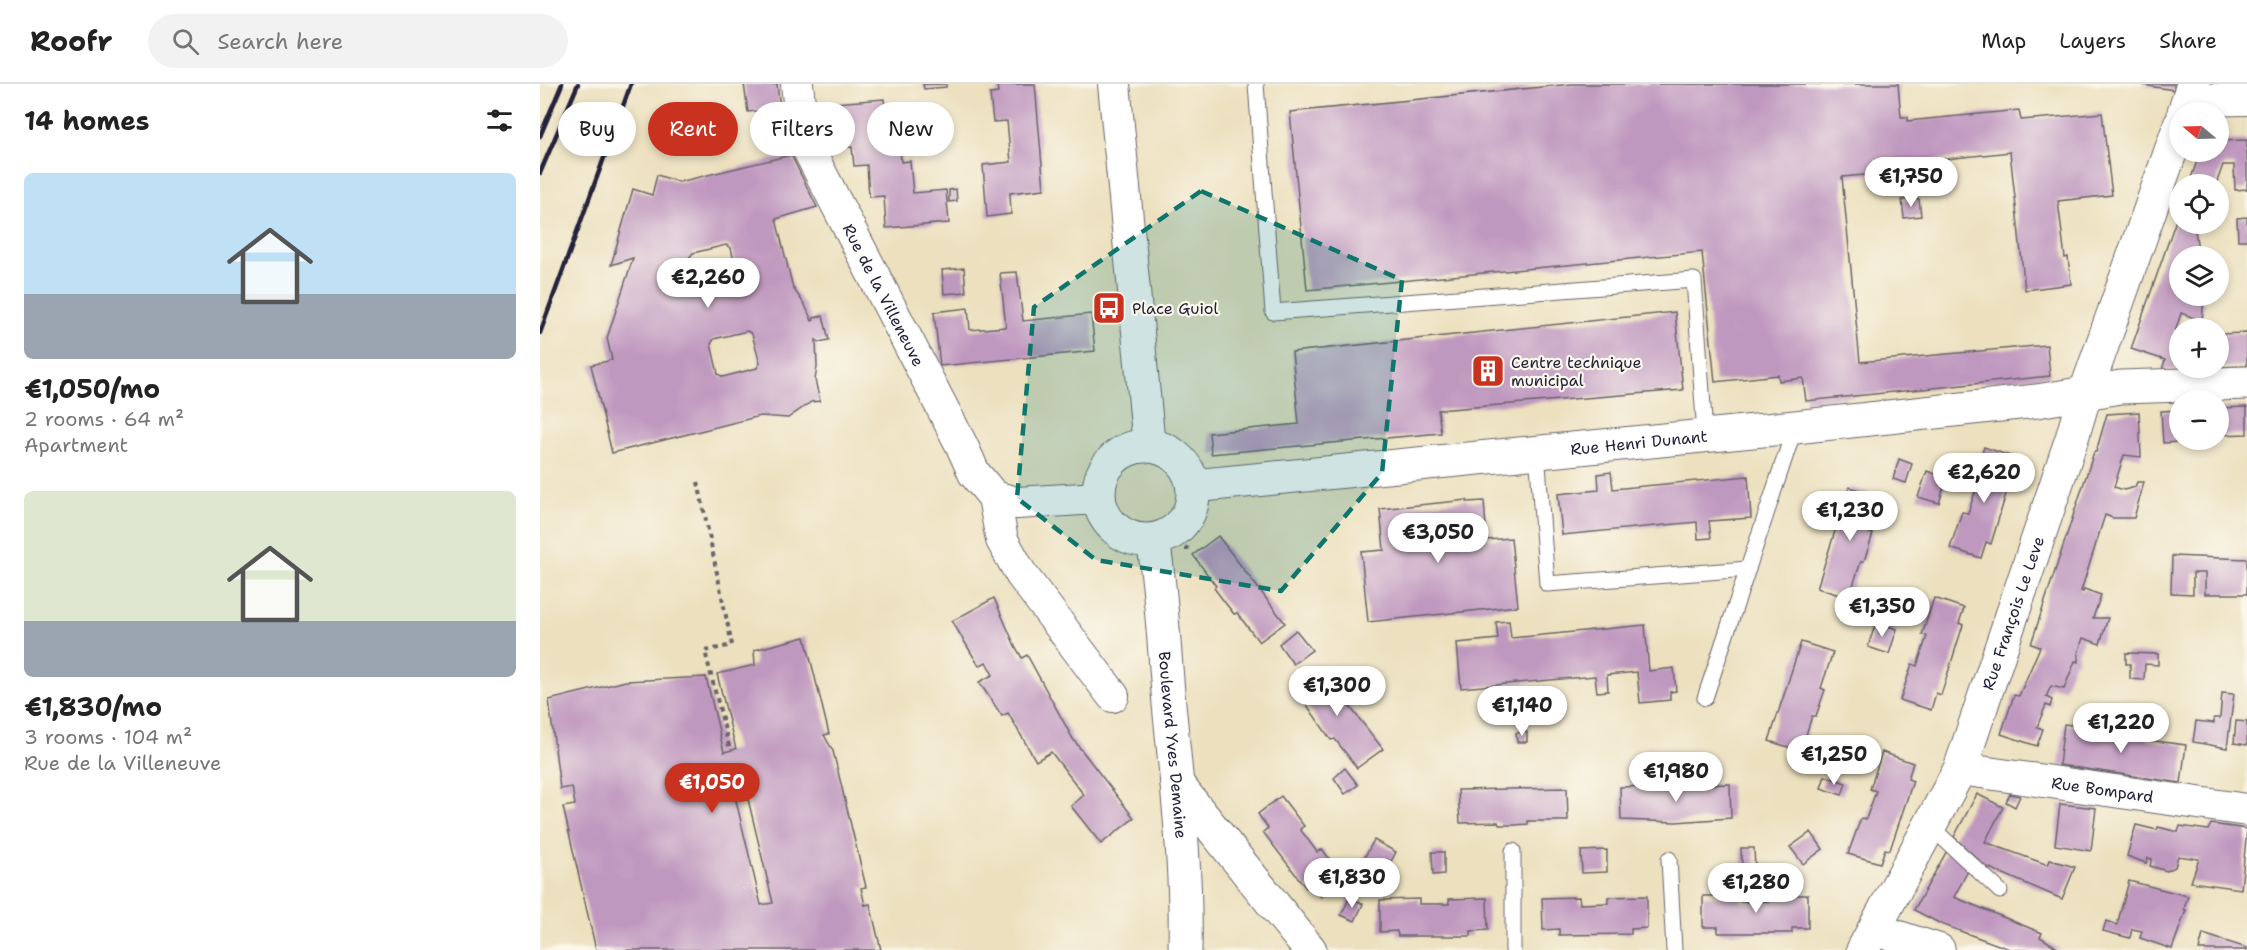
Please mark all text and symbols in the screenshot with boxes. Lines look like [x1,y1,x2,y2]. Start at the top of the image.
search box [148,14,568,68]
text: Roofr [30,22,112,60]
icon: search [169,25,202,58]
text: Search here [217,27,343,56]
text: Map [1981,27,2026,55]
text: Layers [2059,27,2126,55]
text: Share [2159,27,2217,55]
chip: Buy [558,102,636,156]
chip: Rent [648,102,738,156]
chip: Filters [750,102,855,156]
chip: New [867,102,954,156]
north arrow [2169,102,2229,162]
map controls [2169,102,2229,450]
text: 14 homes [24,103,150,138]
icon: filters [483,104,516,137]
pin: €1,750 [1862,157,1960,208]
text: €1,750 [1879,163,1943,189]
button: locate [2169,174,2229,234]
icon: home [216,212,324,320]
street label: Rue de la Villeneuve [838,220,929,370]
button: layers [2169,246,2229,306]
pin: €2,260 [659,258,757,309]
text: €2,260 [671,264,745,290]
bus stop icon: Place Guiol [1091,290,1127,326]
place label: Place Guiol [1132,298,1218,319]
button: + [2169,318,2229,378]
place label: Centre technique municipal [1511,352,1641,391]
building icon: Centre technique municipal [1470,353,1506,389]
text: €1,050/mo [24,371,160,406]
button: − [2169,390,2229,450]
text: 2 rooms · 64 m² [24,406,184,432]
street label: Rue Henri Dunant [1569,425,1708,459]
text: Apartment [24,432,128,458]
pin: €2,620 [1935,453,2033,504]
text: €2,620 [1947,459,2021,485]
pin: €1,230 [1801,491,1899,542]
text: €1,230 [1816,497,1884,523]
pin: €3,050 [1389,513,1487,564]
text: €3,050 [1402,519,1474,545]
icon: home [216,530,324,638]
street label: Rue François Le Leve [1977,533,2049,693]
pin: €1,350 [1833,587,1931,638]
text: €1,350 [1849,593,1915,619]
street label: Boulevard Yves Demaine [1154,651,1192,839]
pin: €1,300 [1288,666,1386,717]
text: €1,300 [1303,672,1371,698]
pin: €1,140 [1473,686,1571,737]
text: €1,830/mo [24,689,162,724]
text: €1,140 [1491,692,1553,718]
pin: €1,220 [2072,703,2170,754]
text: €1,220 [2087,709,2155,735]
text: 3 rooms · 104 m² [24,724,192,750]
pin: €1,250 [1785,735,1883,786]
text: €1,250 [1800,741,1868,767]
text: Rue de la Villeneuve [24,750,221,776]
pin: €1,980 [1627,752,1725,803]
text: €1,980 [1643,758,1709,784]
pin: €1,050 [663,763,761,814]
text: €1,050 [679,769,745,795]
street label: Rue Bompard [2050,772,2155,807]
pin: €1,830 [1303,858,1401,909]
pin: €1,280 [1707,863,1805,914]
text: €1,830 [1318,864,1386,890]
text: €1,280 [1722,869,1790,895]

